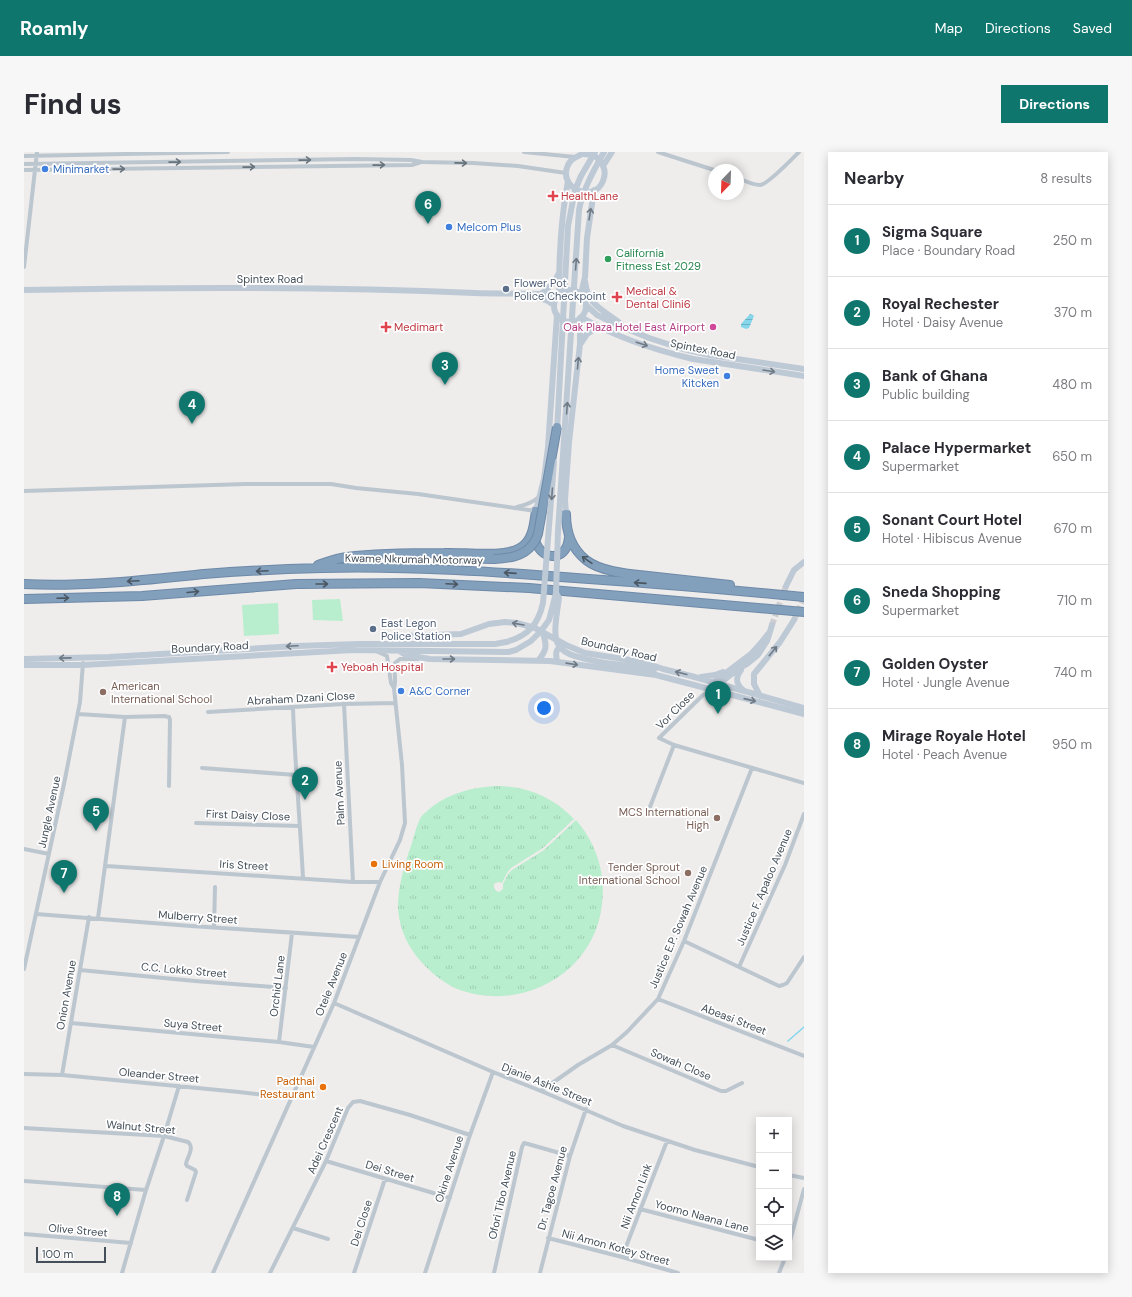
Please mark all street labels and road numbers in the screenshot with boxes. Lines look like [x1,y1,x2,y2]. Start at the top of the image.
street label: Spintex Road [237,272,303,286]
street label: Spintex Road [669,336,737,362]
street label: Kwame Nkrumah Motorway [345,551,483,567]
street label: Boundary Road [580,633,658,665]
street label: Boundary Road [171,638,249,656]
street label: Abraham Dzani Close [247,688,355,708]
street label: Vor Close [653,688,697,732]
street label: Palm Avenue [330,760,348,826]
street label: Jungle Avenue [35,775,63,849]
street label: First Daisy Close [206,807,290,823]
street label: Justice F. Apaloo Avenue [733,826,795,948]
street label: Iris Street [219,857,269,873]
street label: Justice E.P. Sowah Avenue [646,863,710,991]
street label: Mulberry Street [158,907,238,927]
street label: Otele Avenue [312,950,350,1018]
street label: Orchid Lane [266,954,288,1018]
street label: Onion Avenue [53,959,79,1031]
street label: C.C. Lokko Street [140,959,228,981]
street label: Abeasi Street [699,1000,769,1038]
street label: Suya Street [163,1015,223,1035]
street label: Sowah Close [648,1045,714,1083]
street label: Djanie Ashie Street [500,1059,594,1109]
street label: Oleander Street [118,1065,200,1085]
street label: Adei Crescent [304,1104,346,1176]
street label: Walnut Street [106,1117,176,1137]
street label: Okine Avenue [432,1134,466,1204]
street label: Dr. Tagoe Avenue [534,1144,570,1232]
street label: Ofori Tibo Avenue [485,1149,519,1241]
street label: Dei Street [364,1157,416,1185]
street label: Nii Amon Link [617,1161,655,1231]
street label: Yoomo Naana Lane [653,1197,751,1235]
street label: Dei Close [347,1198,375,1248]
street label: Olive Street [48,1220,108,1240]
street label: Nii Amon Kotey Street [560,1226,672,1268]

